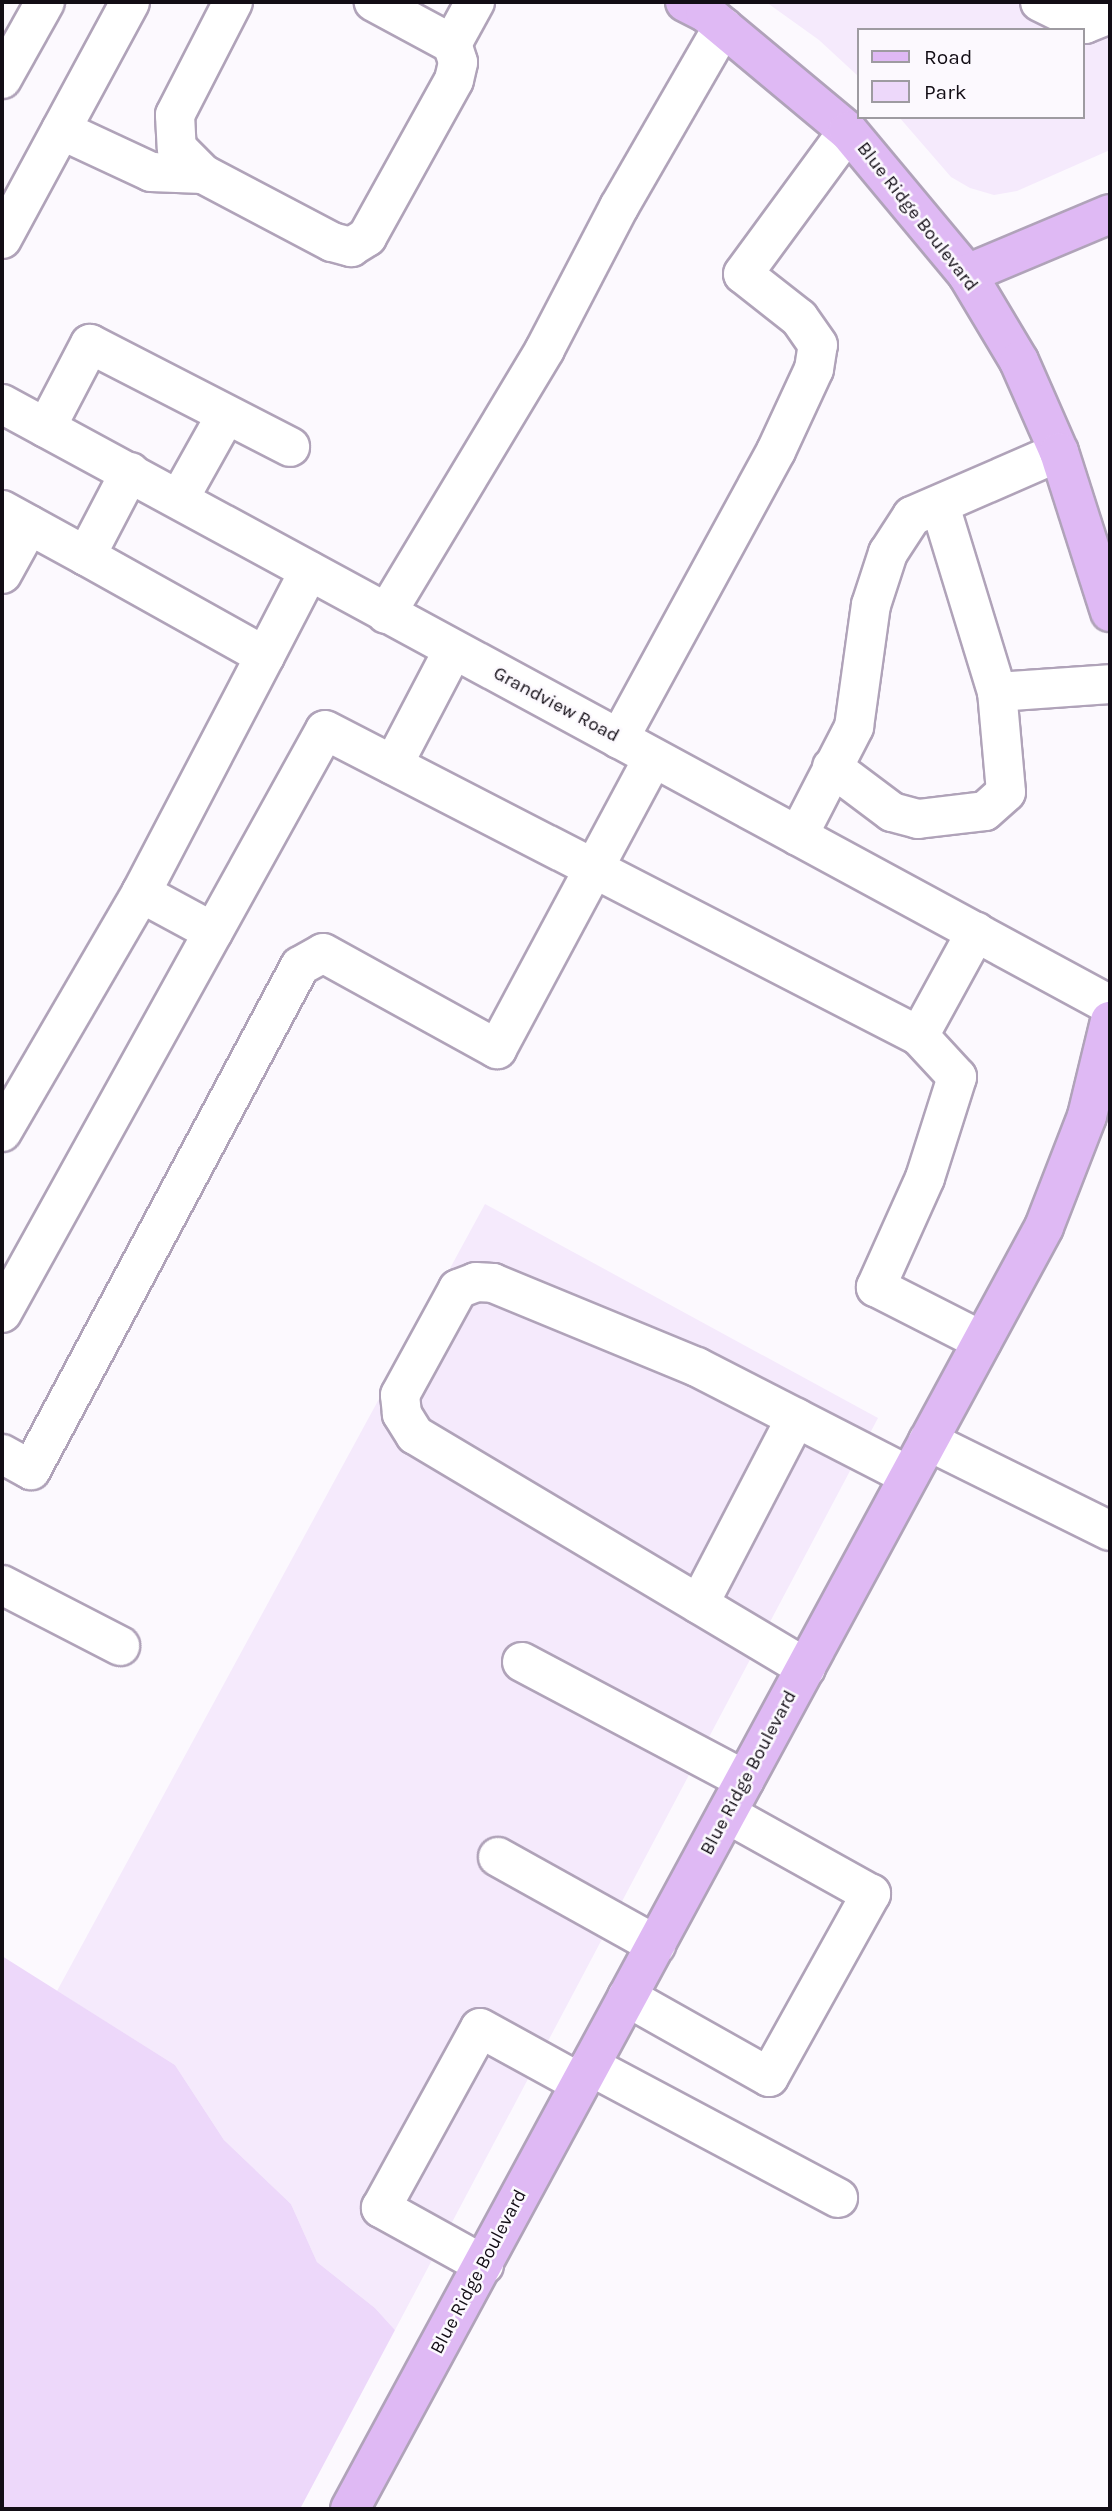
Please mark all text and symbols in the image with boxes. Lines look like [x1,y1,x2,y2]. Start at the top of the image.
legend [856,28,1084,119]
text: Road [924,45,972,69]
text: Park [924,80,967,104]
street label: Blue Ridge Boulevard [852,138,982,296]
street label: Grandview Road [489,662,623,748]
street label: Blue Ridge Boulevard [696,1687,802,1859]
street label: Blue Ridge Boulevard [426,2186,532,2358]

